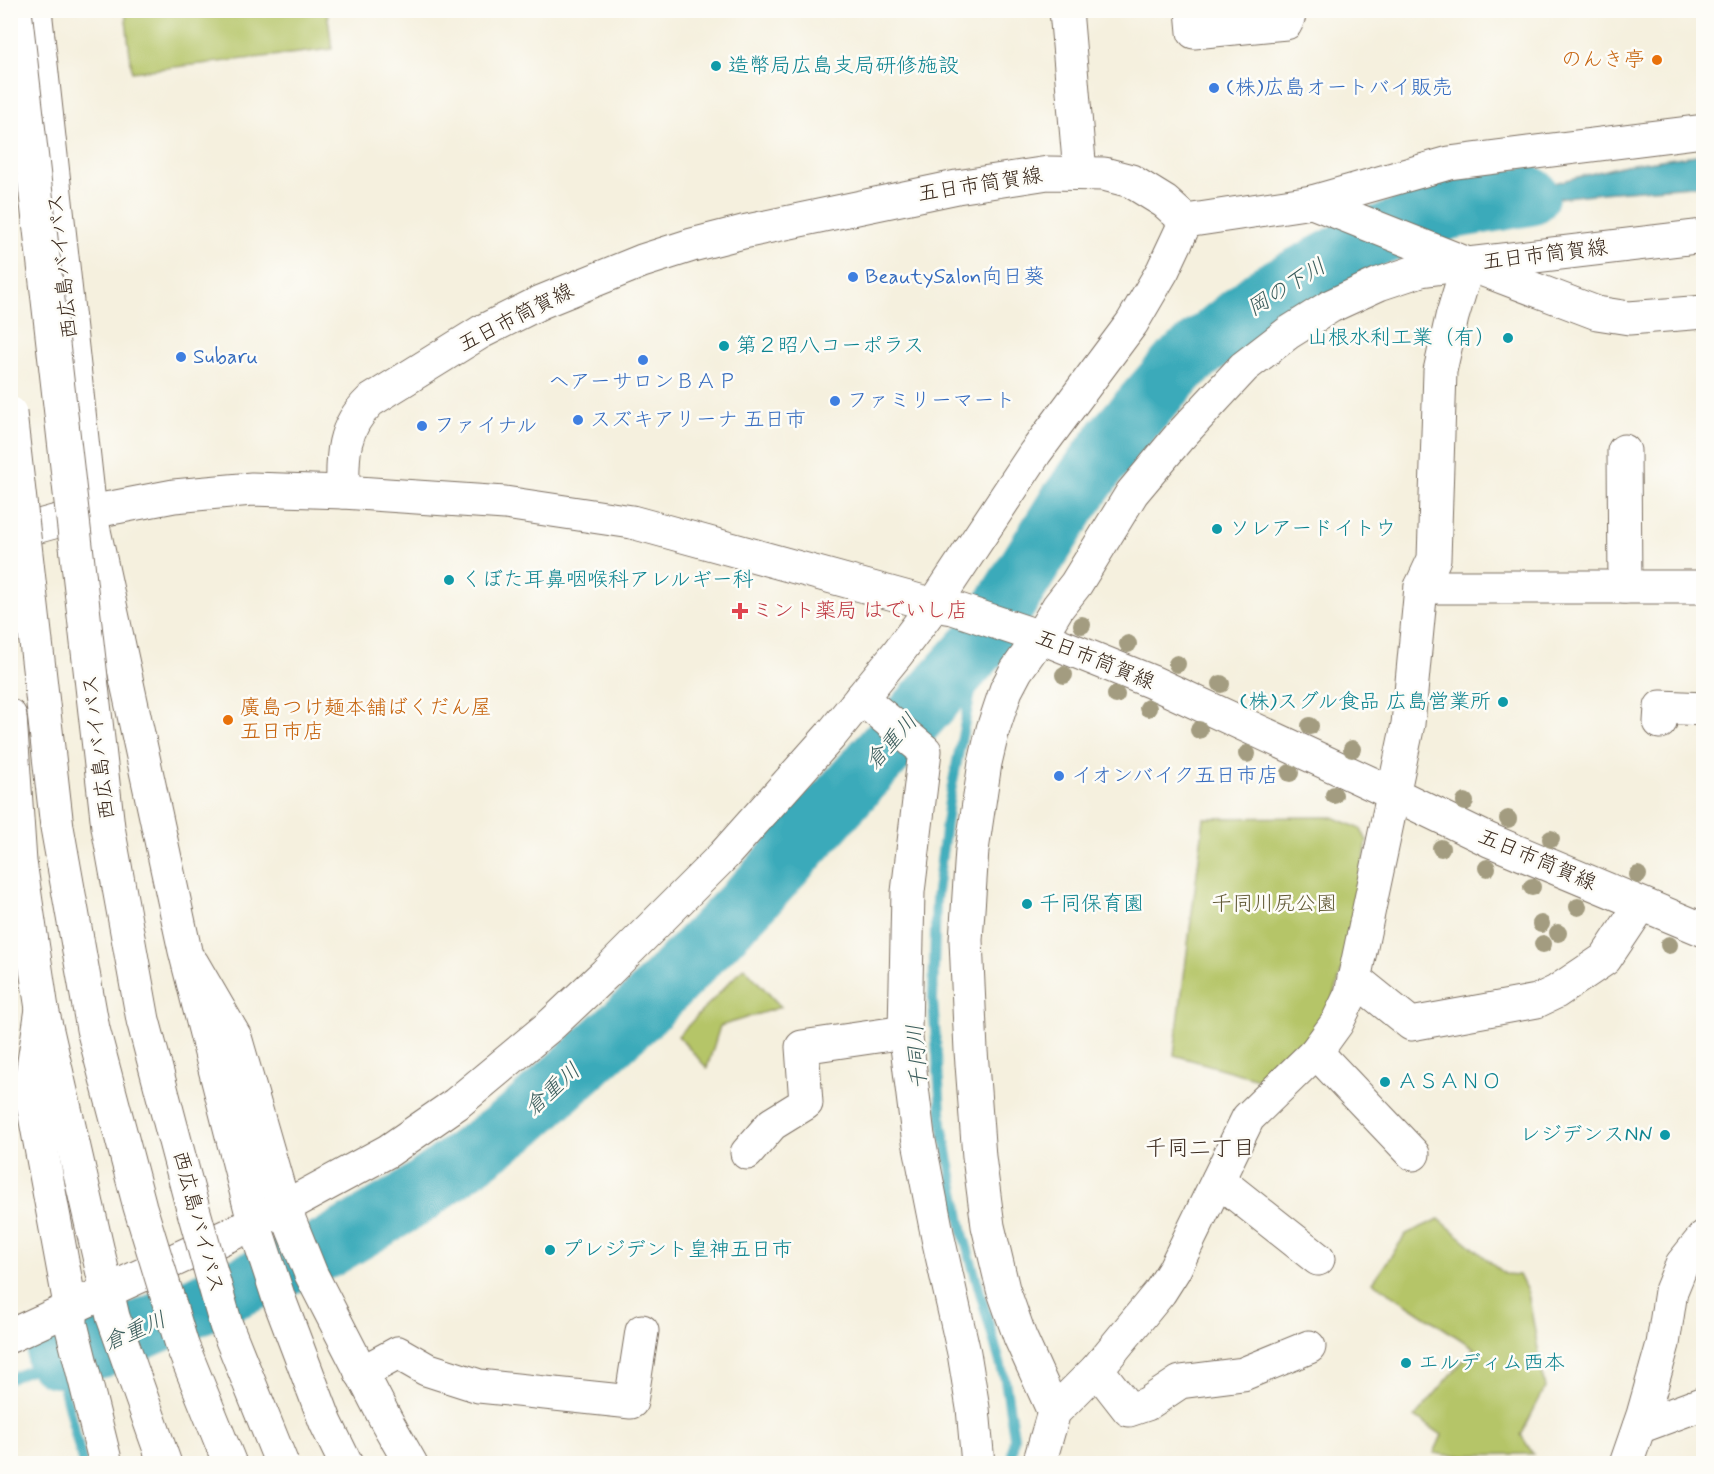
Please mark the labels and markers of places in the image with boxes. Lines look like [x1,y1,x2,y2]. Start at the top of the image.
place label: のんき亭 [1561,46,1645,74]
place label: 造幣局広島支局研修施設 [728,52,959,80]
marker: のんき亭 [1650,53,1664,67]
marker: 造幣局広島支局研修施設 [709,59,723,73]
place label: (株)広島オートバイ販売 [1226,74,1452,102]
marker: (株)広島オートバイ販売 [1207,81,1221,95]
place label: BeautySalon向日葵 [865,263,1045,291]
marker: BeautySalon向日葵 [846,270,860,284]
place label: 山根水利工業（有） [1307,324,1496,352]
marker: 山根水利工業（有） [1501,331,1515,345]
place label: 第２昭八コーポラス [736,332,924,360]
marker: 第２昭八コーポラス [717,339,731,353]
place label: Subaru [193,343,258,371]
marker: Subaru [174,350,188,364]
marker: ヘアーサロンＢＡＰ [636,353,650,367]
place label: ヘアーサロンＢＡＰ [549,368,738,396]
place label: ファミリーマート [847,387,1015,415]
marker: ファミリーマート [828,394,842,408]
place label: スズキアリーナ 五日市 [590,406,807,434]
place label: ファイナル [434,412,537,440]
marker: スズキアリーナ 五日市 [571,413,585,427]
marker: ファイナル [415,419,429,433]
place label: ソレアードイトウ [1229,515,1396,543]
marker: ソレアードイトウ [1210,522,1224,536]
place label: くぼた耳鼻咽喉科アレルギー科 [461,566,754,594]
marker: くぼた耳鼻咽喉科アレルギー科 [442,573,456,587]
place label: ミント薬局 はでいし店 [752,597,968,625]
marker: ミント薬局 はでいし店 [733,604,747,618]
place label: (株)スグル食品 広島営業所 [1240,688,1491,716]
place label: 廣島つけ麺本舗ばくだん屋 五日市店 [240,694,492,746]
marker: (株)スグル食品 広島営業所 [1496,695,1510,709]
marker: 廣島つけ麺本舗ばくだん屋 五日市店 [221,713,235,727]
place label: イオンバイク五日市店 [1071,762,1278,790]
marker: イオンバイク五日市店 [1052,769,1066,783]
place label: 千同保育園 [1039,890,1144,918]
marker: 千同保育園 [1020,897,1034,911]
place label: ＡＳＡＮＯ [1397,1068,1502,1096]
marker: ＡＳＡＮＯ [1378,1075,1392,1089]
place label: レジデンスNN [1520,1121,1653,1149]
marker: レジデンスNN [1658,1128,1672,1142]
place label: プレジデント皇神五日市 [562,1236,793,1264]
marker: プレジデント皇神五日市 [543,1243,557,1257]
place label: エルディム西本 [1418,1349,1565,1377]
marker: エルディム西本 [1399,1356,1413,1370]

